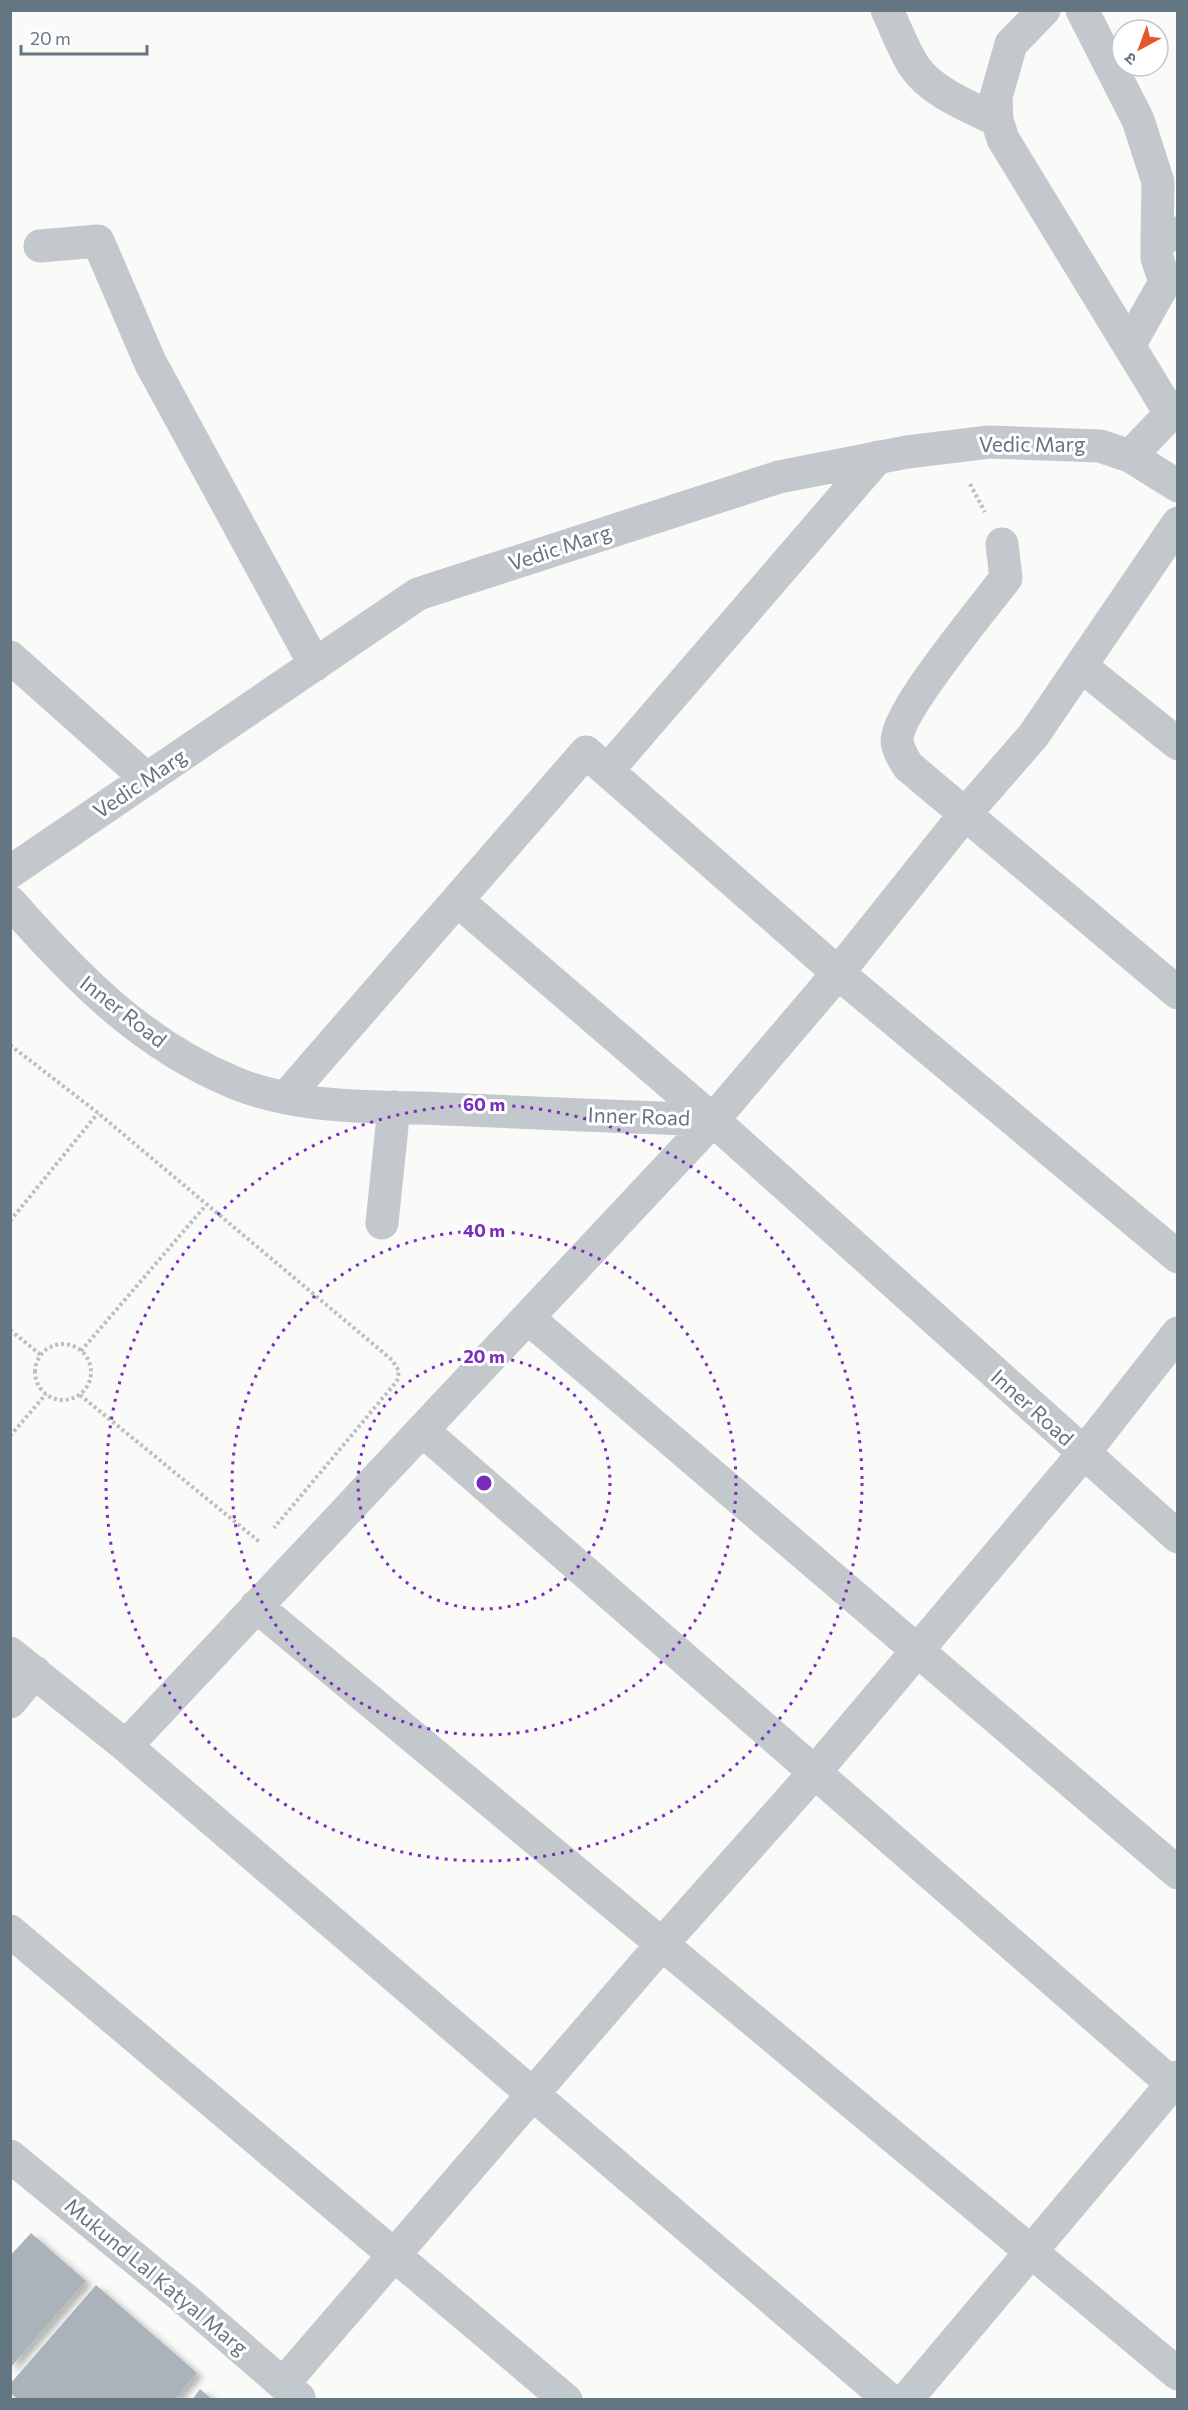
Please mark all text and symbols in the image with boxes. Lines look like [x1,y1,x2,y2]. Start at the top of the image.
scale bar [21,18,147,56]
north arrow [1110,18,1170,78]
text: 20 m [30,27,71,49]
text: उ [1120,49,1140,70]
street label: Vedic Marg [979,431,1085,456]
street label: Vedic Marg [505,518,614,575]
street label: Vedic Marg [88,743,190,823]
street label: Inner Road [76,969,172,1052]
text: 60 m [463,1093,505,1115]
street label: Inner Road [587,1101,691,1130]
text: 40 m [463,1219,505,1241]
text: 20 m [463,1345,505,1367]
street label: Inner Road [987,1363,1079,1450]
centre of rings [474,1473,494,1493]
street label: Mukund Lal Katyal Marg [61,2192,253,2360]

